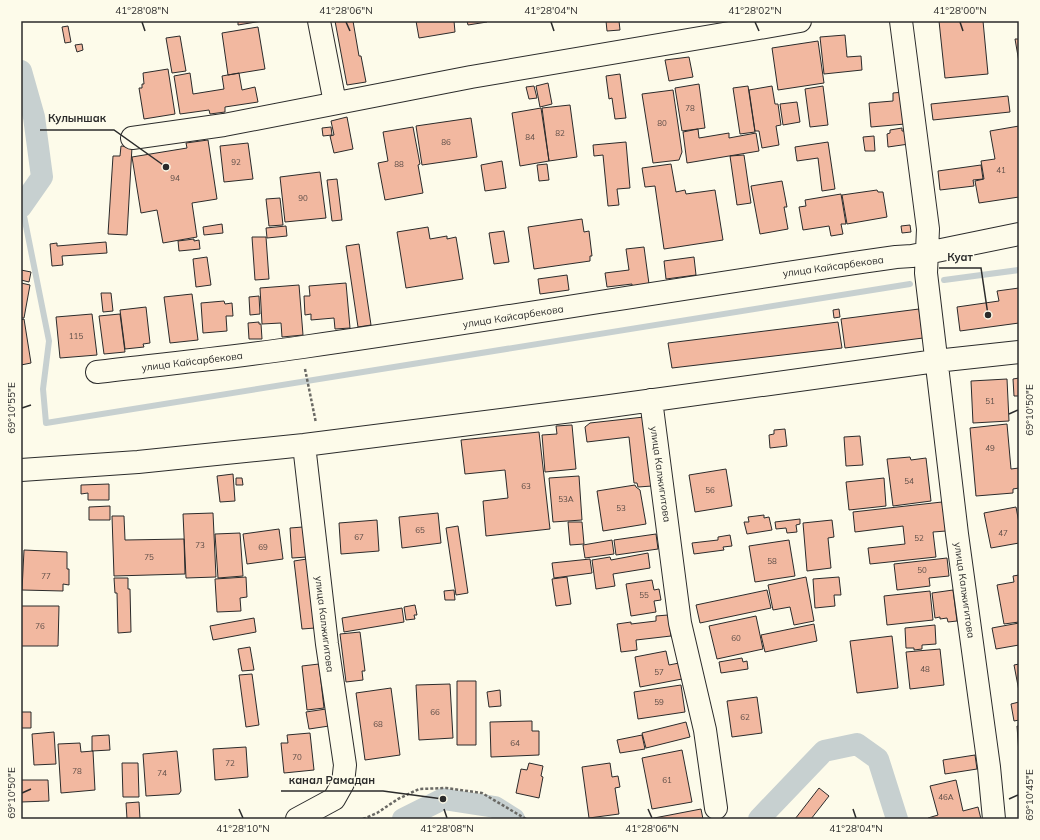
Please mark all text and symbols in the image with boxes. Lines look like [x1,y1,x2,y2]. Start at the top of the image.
text: 41°28'08"N [115,4,169,17]
text: 41°28'06"N [319,4,373,17]
text: 41°28'04"N [524,4,578,17]
text: 41°28'02"N [728,4,782,17]
text: 41°28'00"N [933,4,987,17]
house number: 78 [685,103,695,113]
callout: Кулыншак [40,107,114,130]
text: Кулыншак [48,111,107,125]
house number: 80 [657,118,667,128]
house number: 82 [555,128,565,138]
house number: 84 [525,132,535,142]
house number: 86 [441,137,451,147]
house number: 92 [231,157,241,167]
house number: 88 [394,159,404,169]
house number: 41 [996,165,1006,175]
house number: 94 [170,173,180,183]
house number: 90 [298,193,308,203]
callout: Куат [939,245,981,268]
text: Куат [947,250,973,264]
street label: улица Кайсарбекова [782,253,884,280]
street label: улица Кайсарбекова [462,302,564,331]
house number: 115 [69,331,83,341]
street label: улица Кайсарбекова [141,349,243,374]
text: 69°10'55"E [5,382,18,434]
text: 69°10'50"E [1023,384,1036,436]
house number: 51 [985,396,995,406]
street label: улица Калжигитова [647,425,674,523]
house number: 49 [985,443,995,453]
house number: 54 [904,476,914,486]
house number: 63 [521,481,531,491]
house number: 56 [705,485,715,495]
house number: 53А [558,494,574,504]
house number: 53 [616,503,626,513]
house number: 65 [415,525,425,535]
house number: 47 [998,528,1008,538]
house number: 67 [354,532,364,542]
house number: 52 [914,533,924,543]
house number: 73 [195,540,205,550]
street label: улица Калжигитова [951,541,978,639]
house number: 69 [258,542,268,552]
house number: 75 [144,552,154,562]
house number: 58 [767,556,777,566]
house number: 50 [917,565,927,575]
house number: 77 [41,571,51,581]
street label: улица Калжигитова [312,575,337,673]
house number: 55 [639,590,649,600]
house number: 76 [35,621,45,631]
house number: 60 [731,633,741,643]
house number: 48 [920,664,930,674]
house number: 57 [654,667,664,677]
house number: 59 [654,697,664,707]
house number: 66 [430,707,440,717]
house number: 62 [740,712,750,722]
house number: 68 [373,719,383,729]
house number: 64 [510,738,520,748]
house number: 70 [292,752,302,762]
house number: 72 [225,758,235,768]
house number: 78 [72,766,82,776]
text: 69°10'50"E [5,767,18,819]
house number: 74 [157,768,167,778]
callout: канал Рамадан [281,768,383,791]
text: 69°10'45"E [1023,769,1036,821]
text: канал Рамадан [289,773,375,787]
house number: 61 [662,775,672,785]
house number: 46А [938,792,954,802]
text: 41°28'10"N [216,822,270,835]
text: 41°28'08"N [420,822,474,835]
text: 41°28'06"N [625,822,679,835]
text: 41°28'04"N [829,822,883,835]

